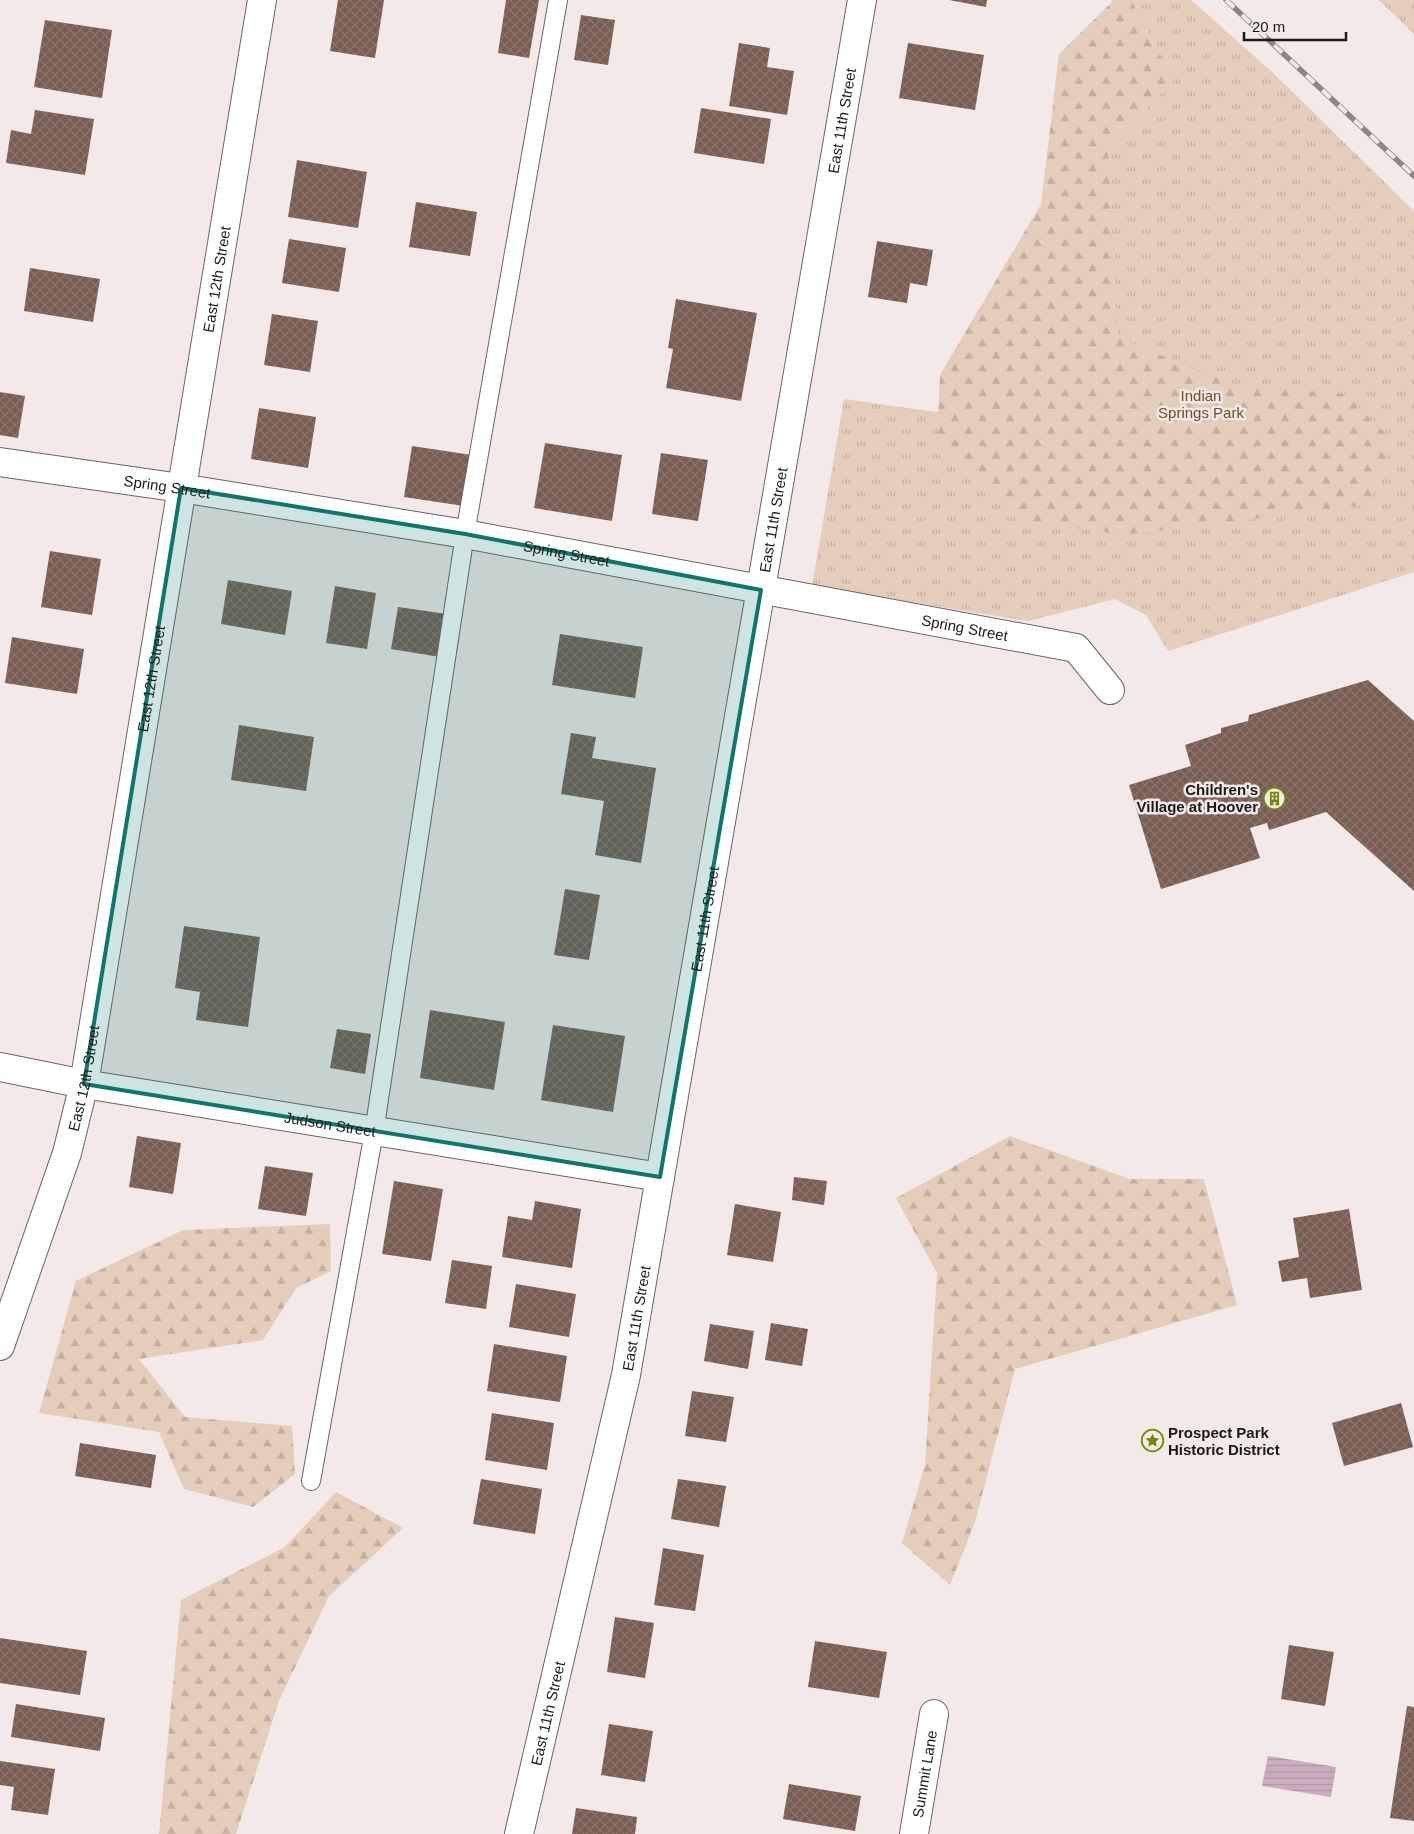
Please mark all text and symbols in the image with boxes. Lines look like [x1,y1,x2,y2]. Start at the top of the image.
scale bar [1244,10,1346,42]
text: 20 m [1252,18,1285,35]
street label: East 11th Street [824,66,859,175]
street label: East 12th Street [199,224,233,334]
park label: Indian Springs Park [1158,387,1244,421]
street label: East 11th Street [755,465,790,574]
street label: Spring Street [123,471,213,501]
street label: Spring Street [522,537,612,570]
street label: Spring Street [920,611,1010,644]
street label: East 12th Street [133,623,168,733]
place label: Children's Village at Hoover [1137,781,1258,815]
building icon: Children's Village at Hoover [1262,786,1286,810]
street label: East 11th Street [687,864,722,973]
street label: East 12th Street [64,1023,102,1133]
street label: Judson Street [283,1108,378,1140]
street label: East 11th Street [618,1263,653,1372]
place label: Prospect Park Historic District [1168,1424,1280,1458]
place icon: Prospect Park Historic District [1140,1429,1164,1453]
street label: East 11th Street [527,1659,568,1767]
street label: Summit Lane [908,1729,940,1819]

